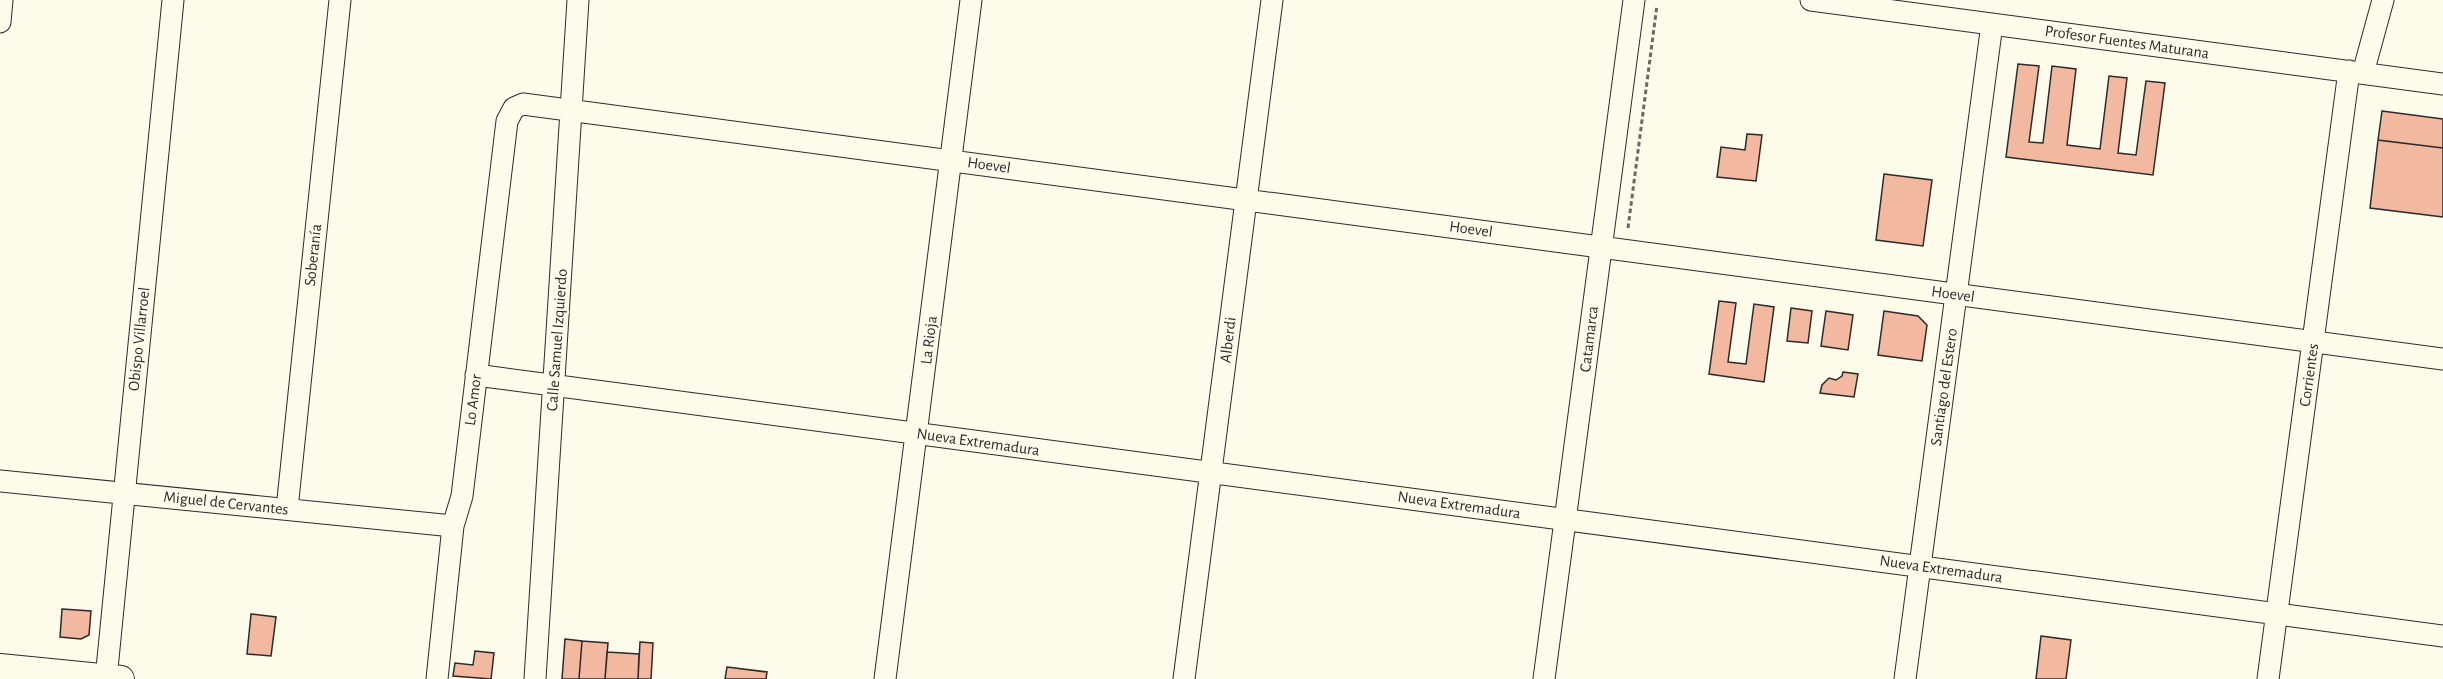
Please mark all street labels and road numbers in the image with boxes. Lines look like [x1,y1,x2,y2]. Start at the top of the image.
street label: Profesor Fuentes Maturana [2044,23,2210,61]
street label: Hoevel [966,154,1012,176]
street label: Hoevel [1448,218,1494,240]
street label: Soberanía [302,223,324,287]
street label: Calle Samuel Izquierdo [544,268,570,412]
street label: Hoevel [1930,283,1976,305]
street label: Obispo Villarroel [126,286,152,392]
street label: Catamarca [1577,305,1601,373]
street label: La Rioja [918,315,941,365]
street label: Alberdi [1217,316,1239,364]
street label: Santiago del Estero [1928,327,1960,447]
street label: Corrientes [2297,342,2321,408]
street label: Lo Amor [462,373,484,427]
street label: Nueva Extremadura [915,425,1041,459]
street label: Miguel de Cervantes [163,488,289,518]
street label: Nueva Extremadura [1396,488,1522,522]
street label: Nueva Extremadura [1878,552,2004,586]

